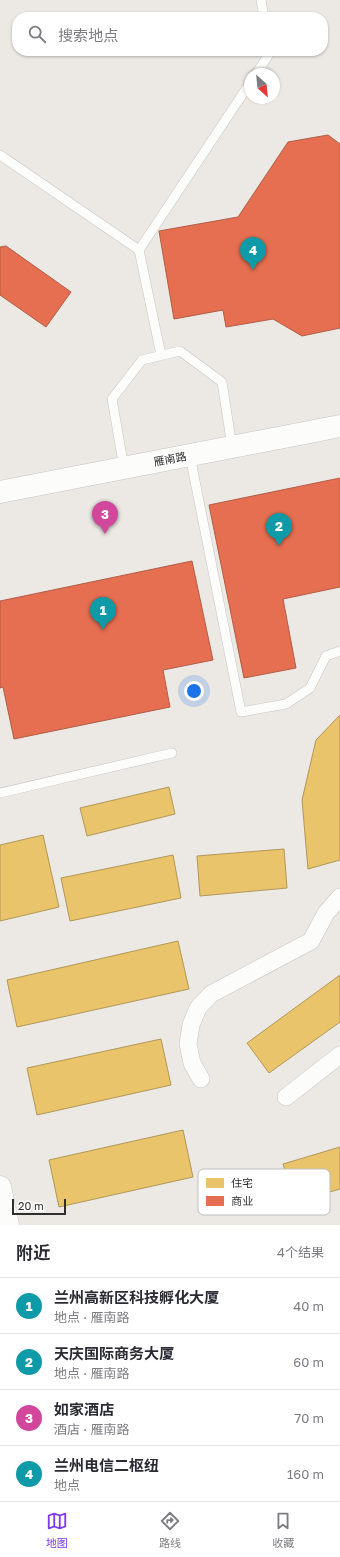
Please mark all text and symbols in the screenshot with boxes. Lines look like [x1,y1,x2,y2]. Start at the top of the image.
search box [12,12,328,56]
icon: search [26,23,48,45]
text: 搜索地点 [58,26,118,44]
north arrow [244,68,280,104]
pin: 4 [240,237,266,270]
street label: 雁南路 [152,449,187,468]
pin: 3 [92,501,118,534]
pin: 2 [266,513,292,546]
pin: 1 [90,597,116,630]
your location [184,681,204,701]
legend [198,1169,330,1215]
text: 住宅 [231,1176,253,1189]
text: 商业 [231,1194,253,1207]
scale bar [12,1197,66,1216]
text: 20 m [18,1199,44,1212]
text: 附近 [16,1242,50,1263]
text: 4个结果 [277,1244,324,1260]
text: 兰州高新区科技孵化大厦 [54,1288,219,1306]
text: 1 [26,1298,32,1314]
text: 40 m [293,1298,324,1314]
text: 地点 · 雁南路 [54,1309,129,1325]
text: 天庆国际商务大厦 [54,1344,174,1362]
text: 2 [25,1354,33,1370]
text: 60 m [293,1354,324,1370]
text: 地点 · 雁南路 [54,1365,129,1381]
text: 如家酒店 [54,1400,114,1418]
text: 3 [25,1410,33,1426]
text: 70 m [294,1410,324,1426]
text: 酒店 · 雁南路 [54,1421,129,1437]
text: 兰州电信二枢纽 [54,1456,159,1474]
text: 4 [25,1466,33,1482]
text: 160 m [287,1466,324,1482]
text: 地点 [54,1477,80,1493]
tab: 地图 [46,1510,68,1550]
tab: 路线 [159,1510,181,1550]
tab: 收藏 [272,1510,294,1550]

